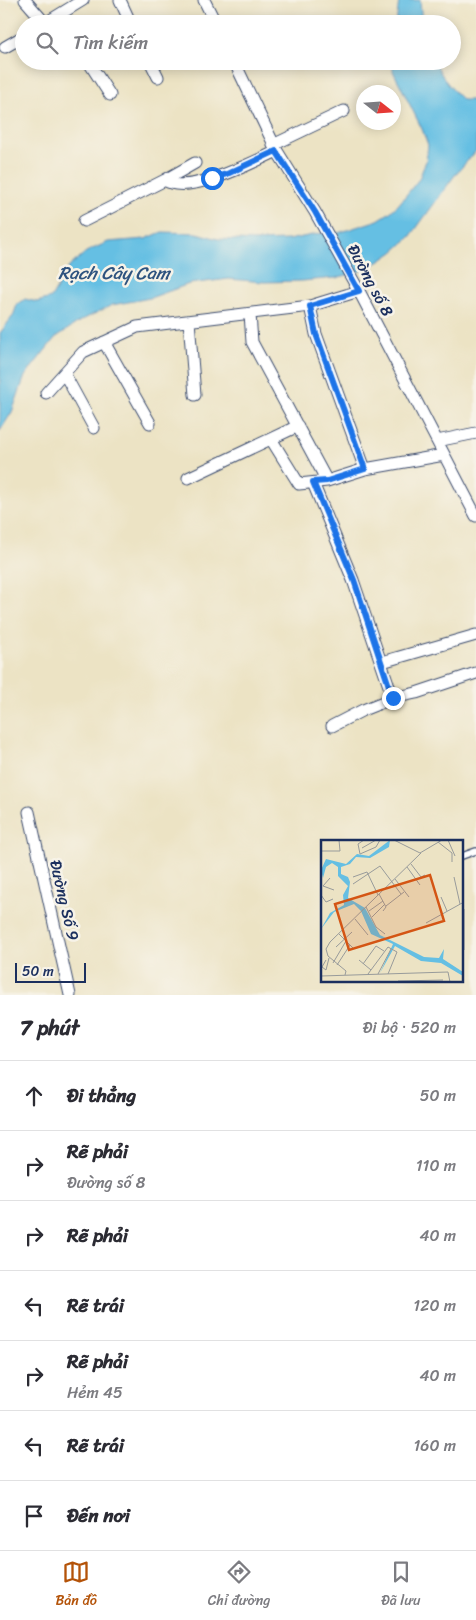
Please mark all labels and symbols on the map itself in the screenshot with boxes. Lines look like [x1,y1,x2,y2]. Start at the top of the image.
north arrow [356,85,401,130]
route start [201,167,224,190]
street label: Đường số 8 [339,239,402,322]
water label: Rạch Cây Cam [58,257,172,289]
route end [382,687,405,710]
inset map [321,840,464,982]
street label: Đường Số 9 [41,857,88,943]
scale bar [15,960,86,983]

